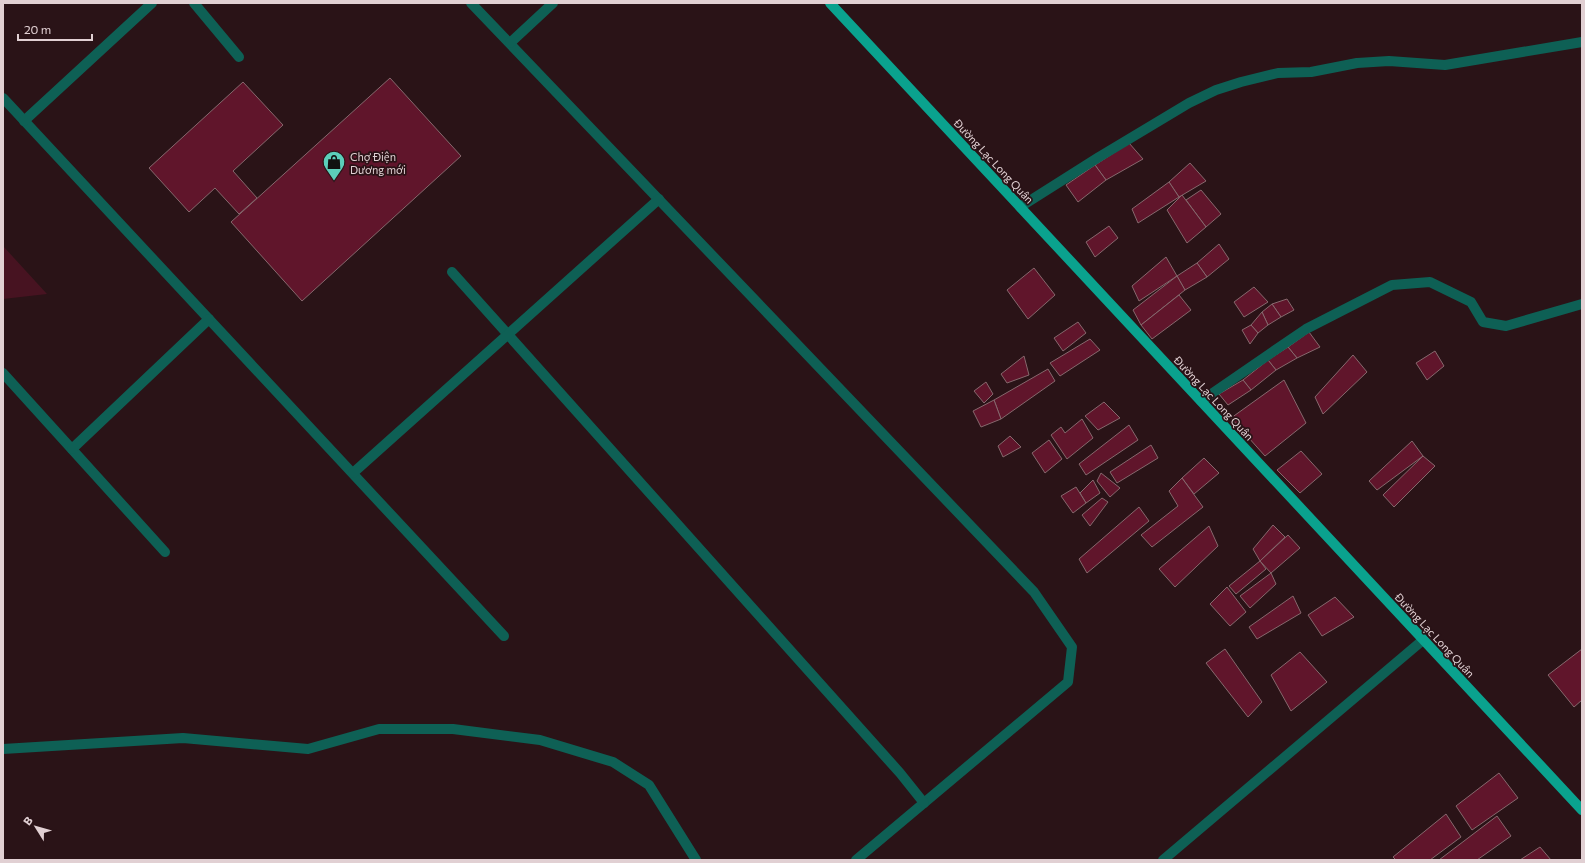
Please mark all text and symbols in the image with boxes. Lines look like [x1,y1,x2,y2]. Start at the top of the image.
scale bar [18,16,92,42]
text: 20 m [24,22,51,36]
street label: Đường Lạc Long Quân [951,115,1036,206]
shop icon: Chợ Điện Dương mới [321,149,347,182]
place label: Chợ Điện Dương mới [350,150,406,176]
street label: Đường Lạc Long Quân [1171,352,1256,443]
street label: Đường Lạc Long Quân [1392,589,1477,680]
north arrow [16,807,56,847]
text: B [20,814,35,828]

